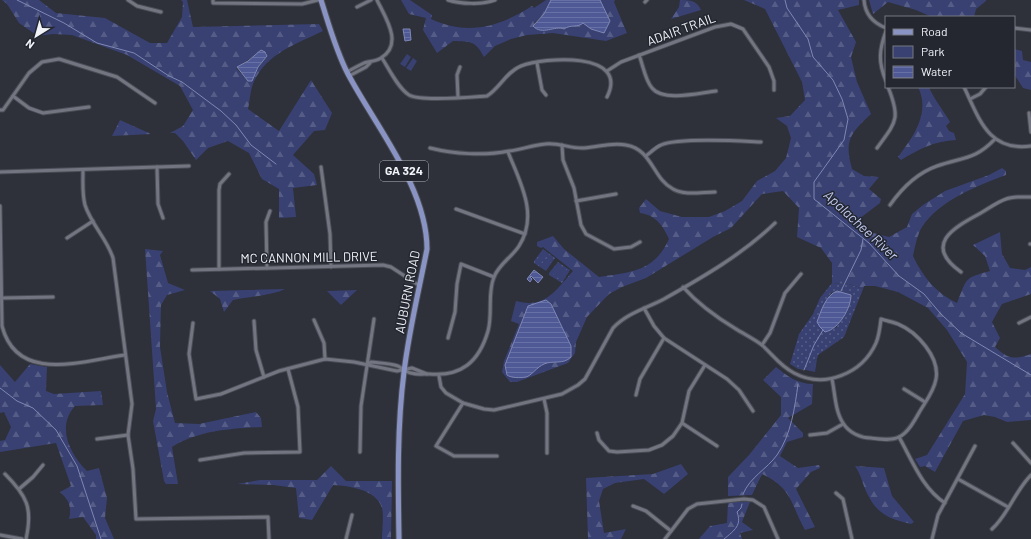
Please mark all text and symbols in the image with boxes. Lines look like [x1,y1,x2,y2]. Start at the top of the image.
street label: ADAIR TRAIL [644,9,718,49]
north arrow [16,16,56,56]
legend [885,16,1015,88]
text: Road [921,24,948,38]
text: N [23,37,37,52]
text: Park [921,44,945,58]
text: Water [921,64,953,78]
road number: GA 324 [380,161,428,181]
water label: Apalachee River [821,186,903,264]
street label: MC CANNON MILL DRIVE [240,248,378,266]
street label: AUBURN ROAD [391,249,423,335]

